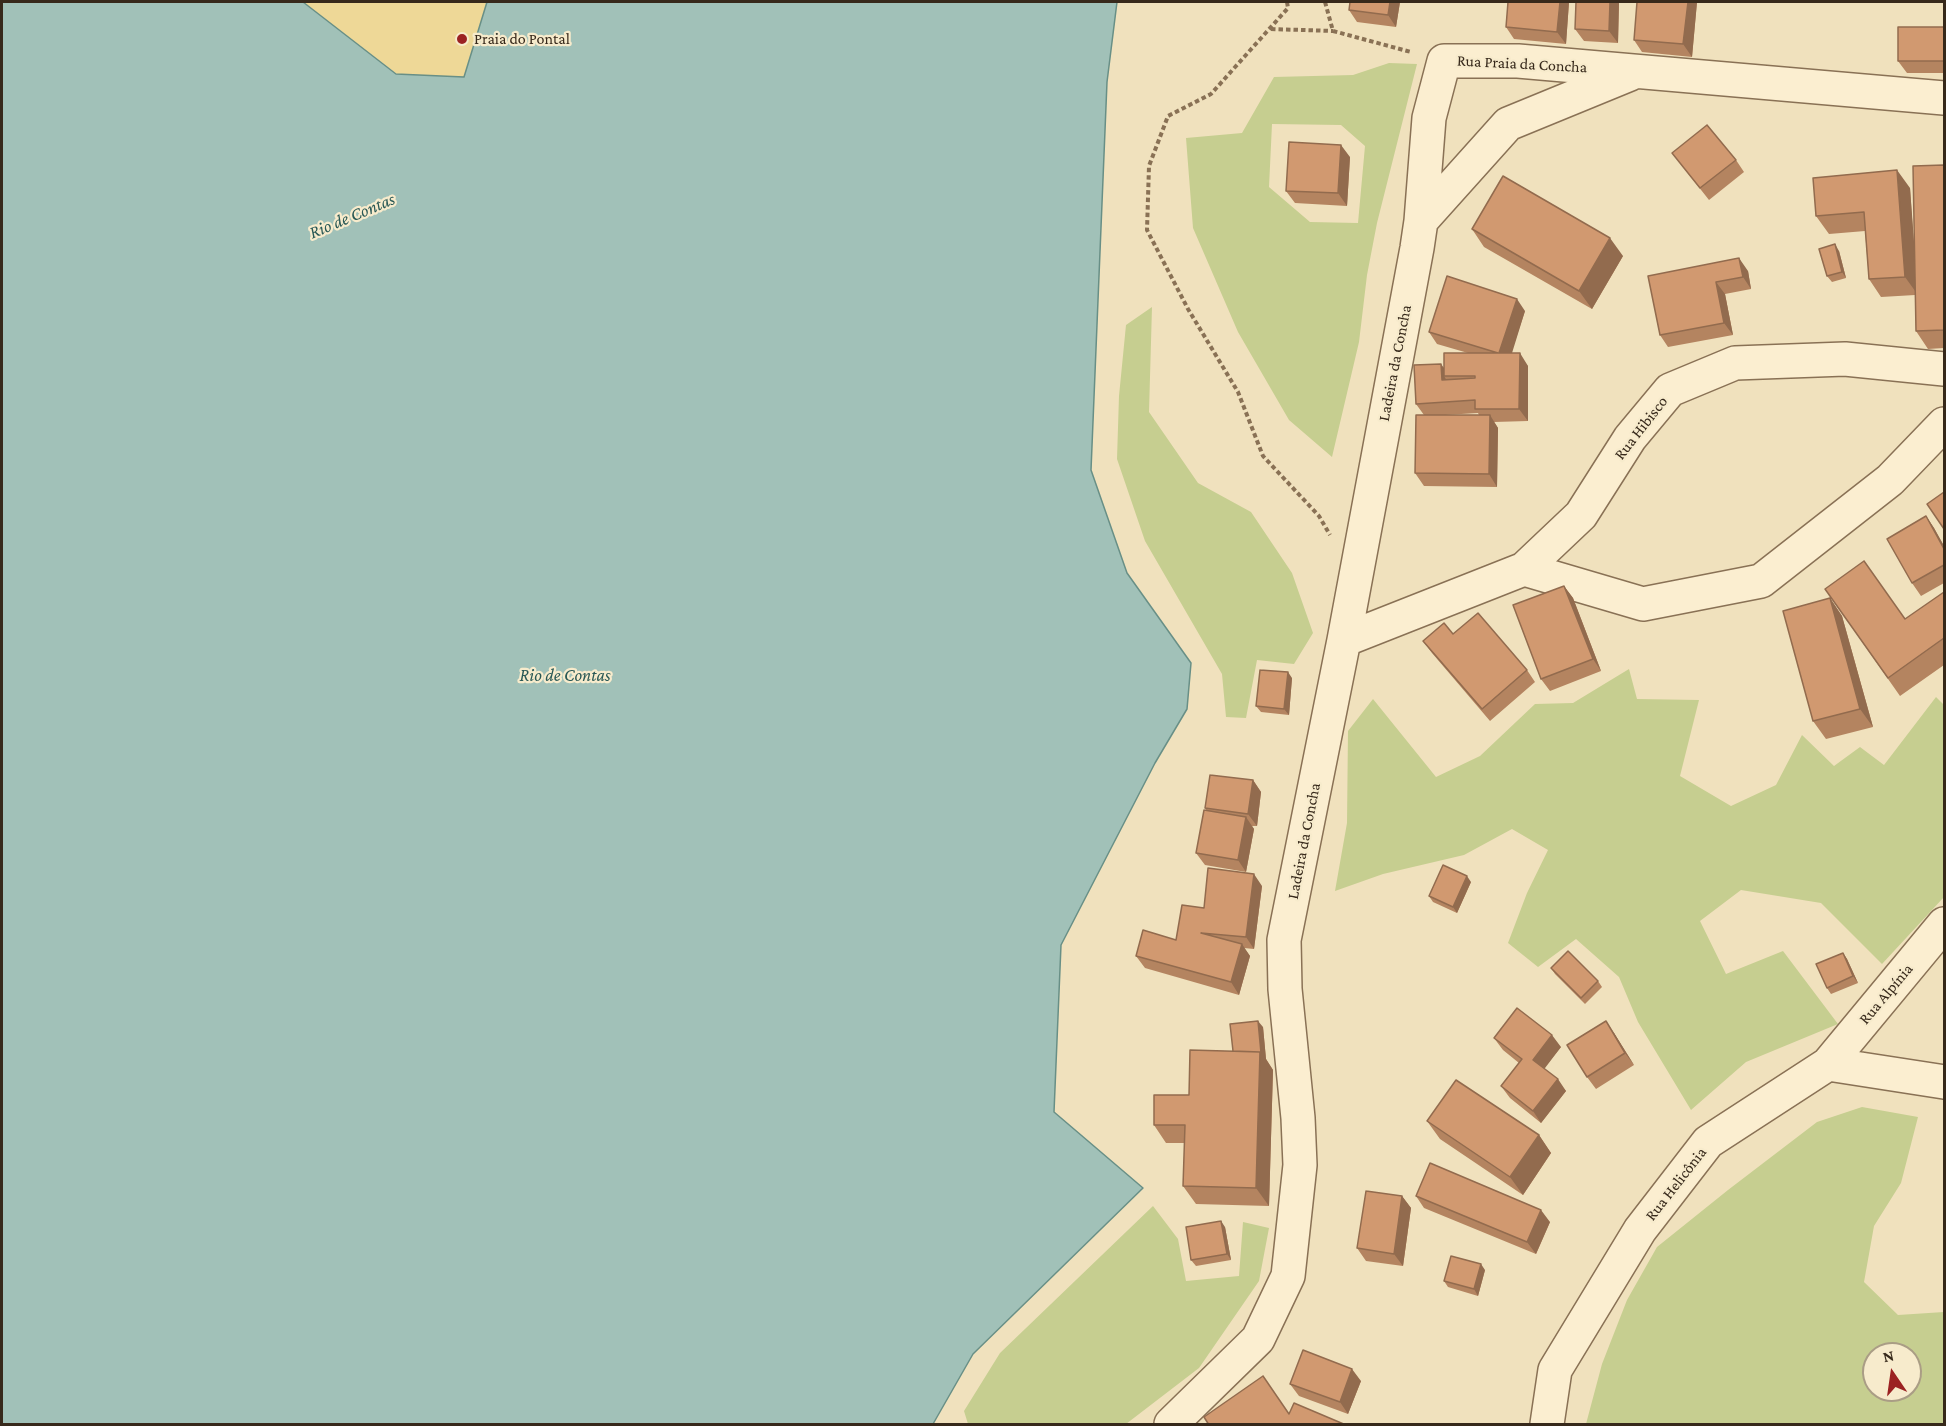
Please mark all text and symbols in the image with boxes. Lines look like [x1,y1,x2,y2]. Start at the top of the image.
place label: Praia do Pontal [474,29,570,49]
marker: Praia do Pontal [455,32,469,46]
street label: Rua Praia da Concha [1456,51,1588,77]
water label: Rio de Contas [306,188,398,244]
street label: Ladeira da Concha [1374,303,1416,423]
street label: Rua Hibisco [1610,392,1672,464]
water label: Rio de Contas [519,664,611,686]
street label: Ladeira da Concha [1283,781,1325,901]
street label: Rua Alpínia [1855,960,1917,1028]
street label: Rua Helicônia [1641,1143,1711,1225]
north arrow [1862,1342,1922,1402]
text: N [1881,1346,1896,1365]

